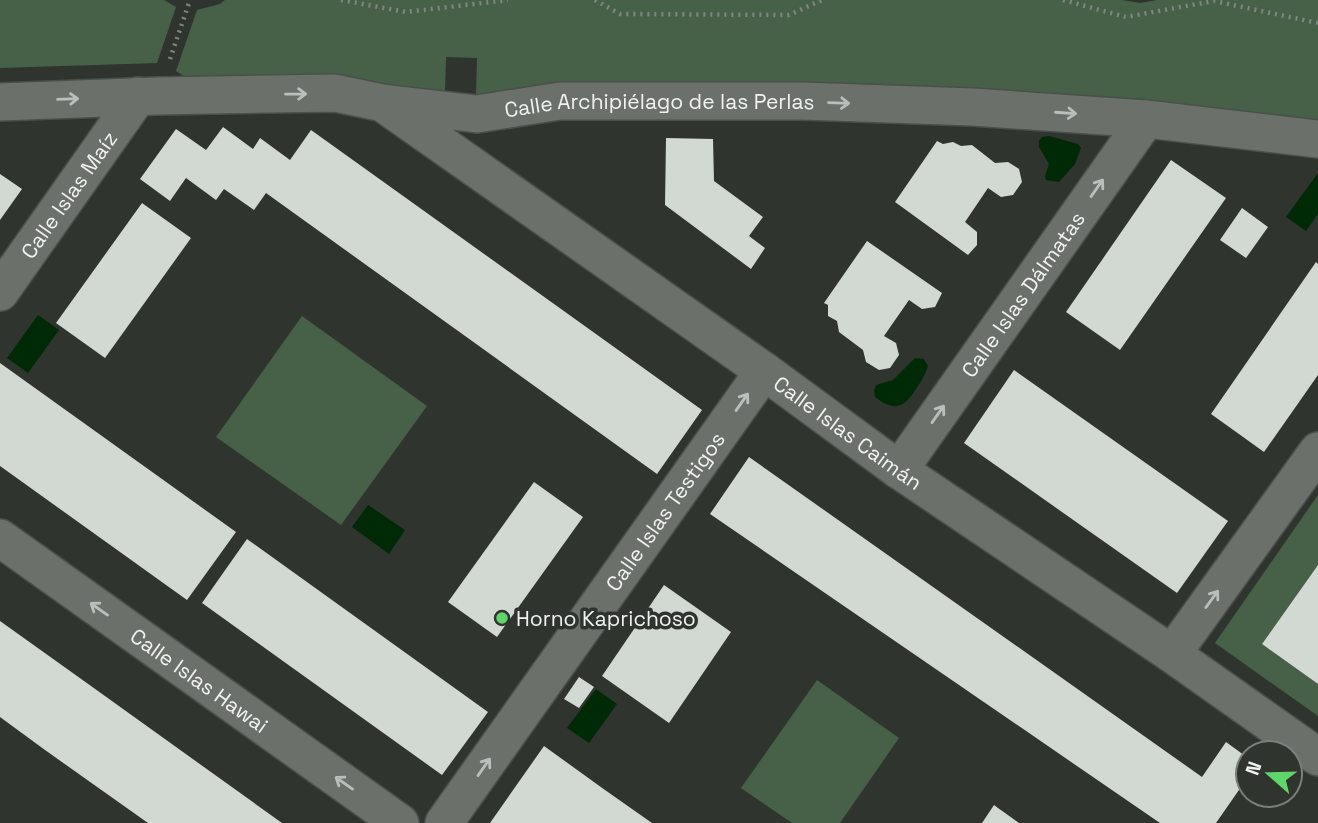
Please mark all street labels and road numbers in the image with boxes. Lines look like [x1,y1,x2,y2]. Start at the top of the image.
street label: Calle Archipiélago de las Perlas [502,88,815,123]
street label: Calle Islas Maíz [14,126,123,264]
street label: Calle Islas Dálmatas [955,206,1090,382]
street label: Calle Islas Caimán [769,369,928,495]
street label: Calle Islas Testigos [599,426,730,596]
street label: Calle Islas Hawai [125,622,274,738]

